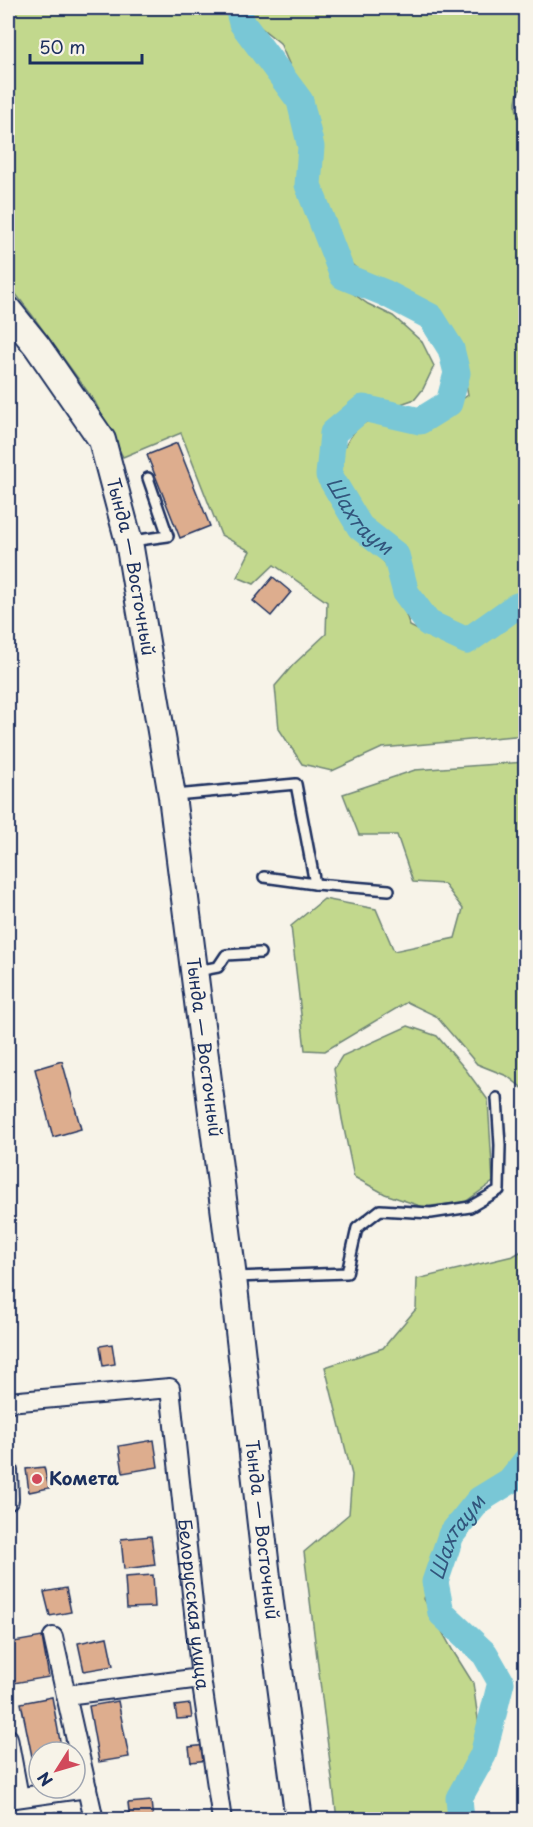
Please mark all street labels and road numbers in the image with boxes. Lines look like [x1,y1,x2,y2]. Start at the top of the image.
street label: Тында — Восточный [101,475,163,658]
street label: Тында — Восточный [181,956,230,1139]
street label: Тында — Восточный [239,1438,287,1621]
street label: Белорусская улица [172,1517,218,1692]

